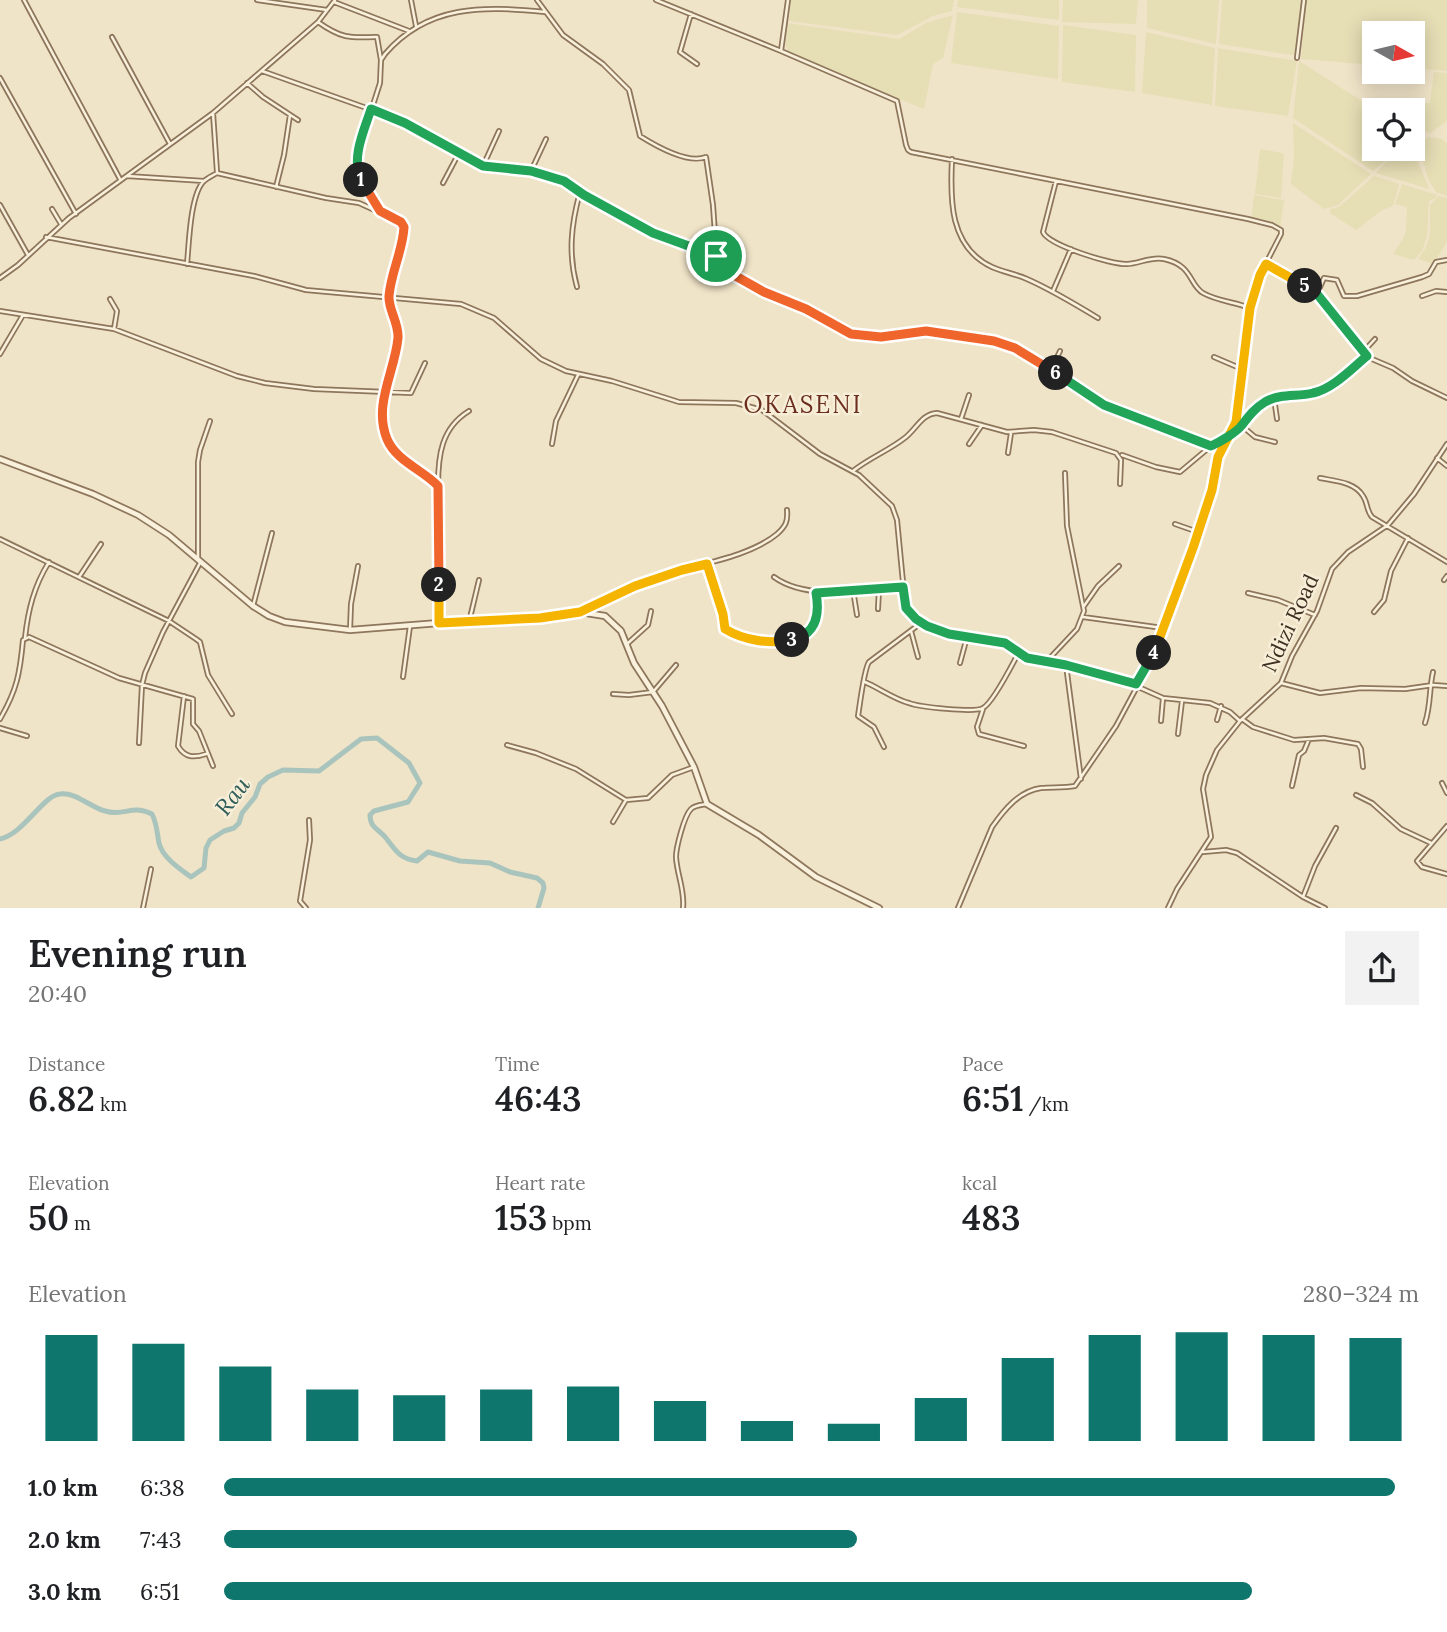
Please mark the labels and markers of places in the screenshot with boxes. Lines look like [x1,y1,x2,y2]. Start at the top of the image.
pin: 1 [344,162,378,198]
pin [686,226,746,286]
pin: 5 [1288,268,1322,304]
pin: 6 [1038,356,1074,390]
pin: 2 [422,568,457,602]
pin: 3 [774,622,810,658]
pin: 4 [1136,636,1172,670]

